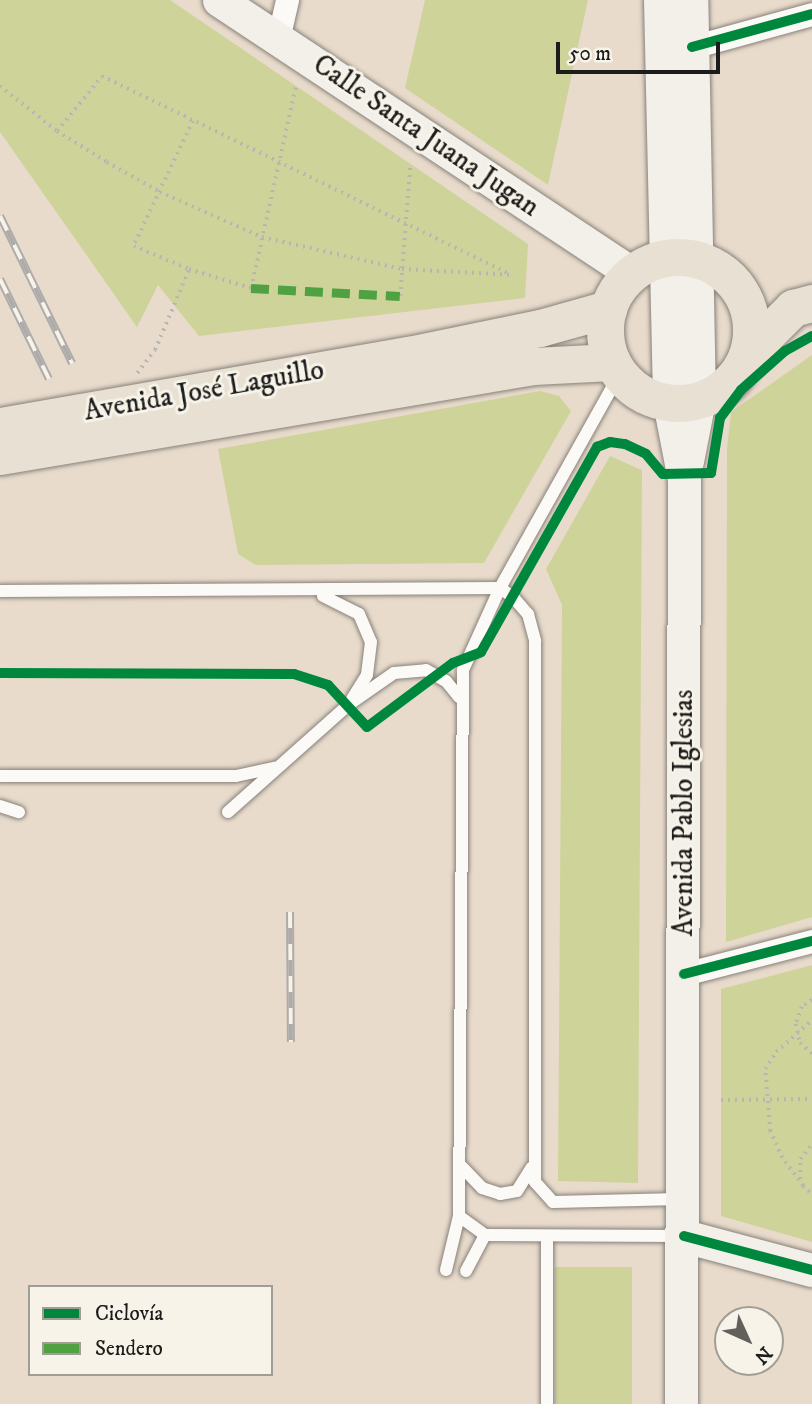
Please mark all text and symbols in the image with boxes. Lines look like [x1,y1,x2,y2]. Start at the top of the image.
scale bar [560,28,724,72]
text: 50 m [569,41,611,67]
street label: Calle Santa Juana Jugan [307,48,545,224]
street label: Avenida José Laguillo [82,353,326,429]
street label: Avenida Pablo Iglesias [667,690,701,936]
legend [28,1285,273,1376]
text: Ciclovía [95,1301,163,1327]
north arrow [714,1306,784,1376]
text: Sendero [95,1336,163,1362]
text: N [749,1341,776,1368]

